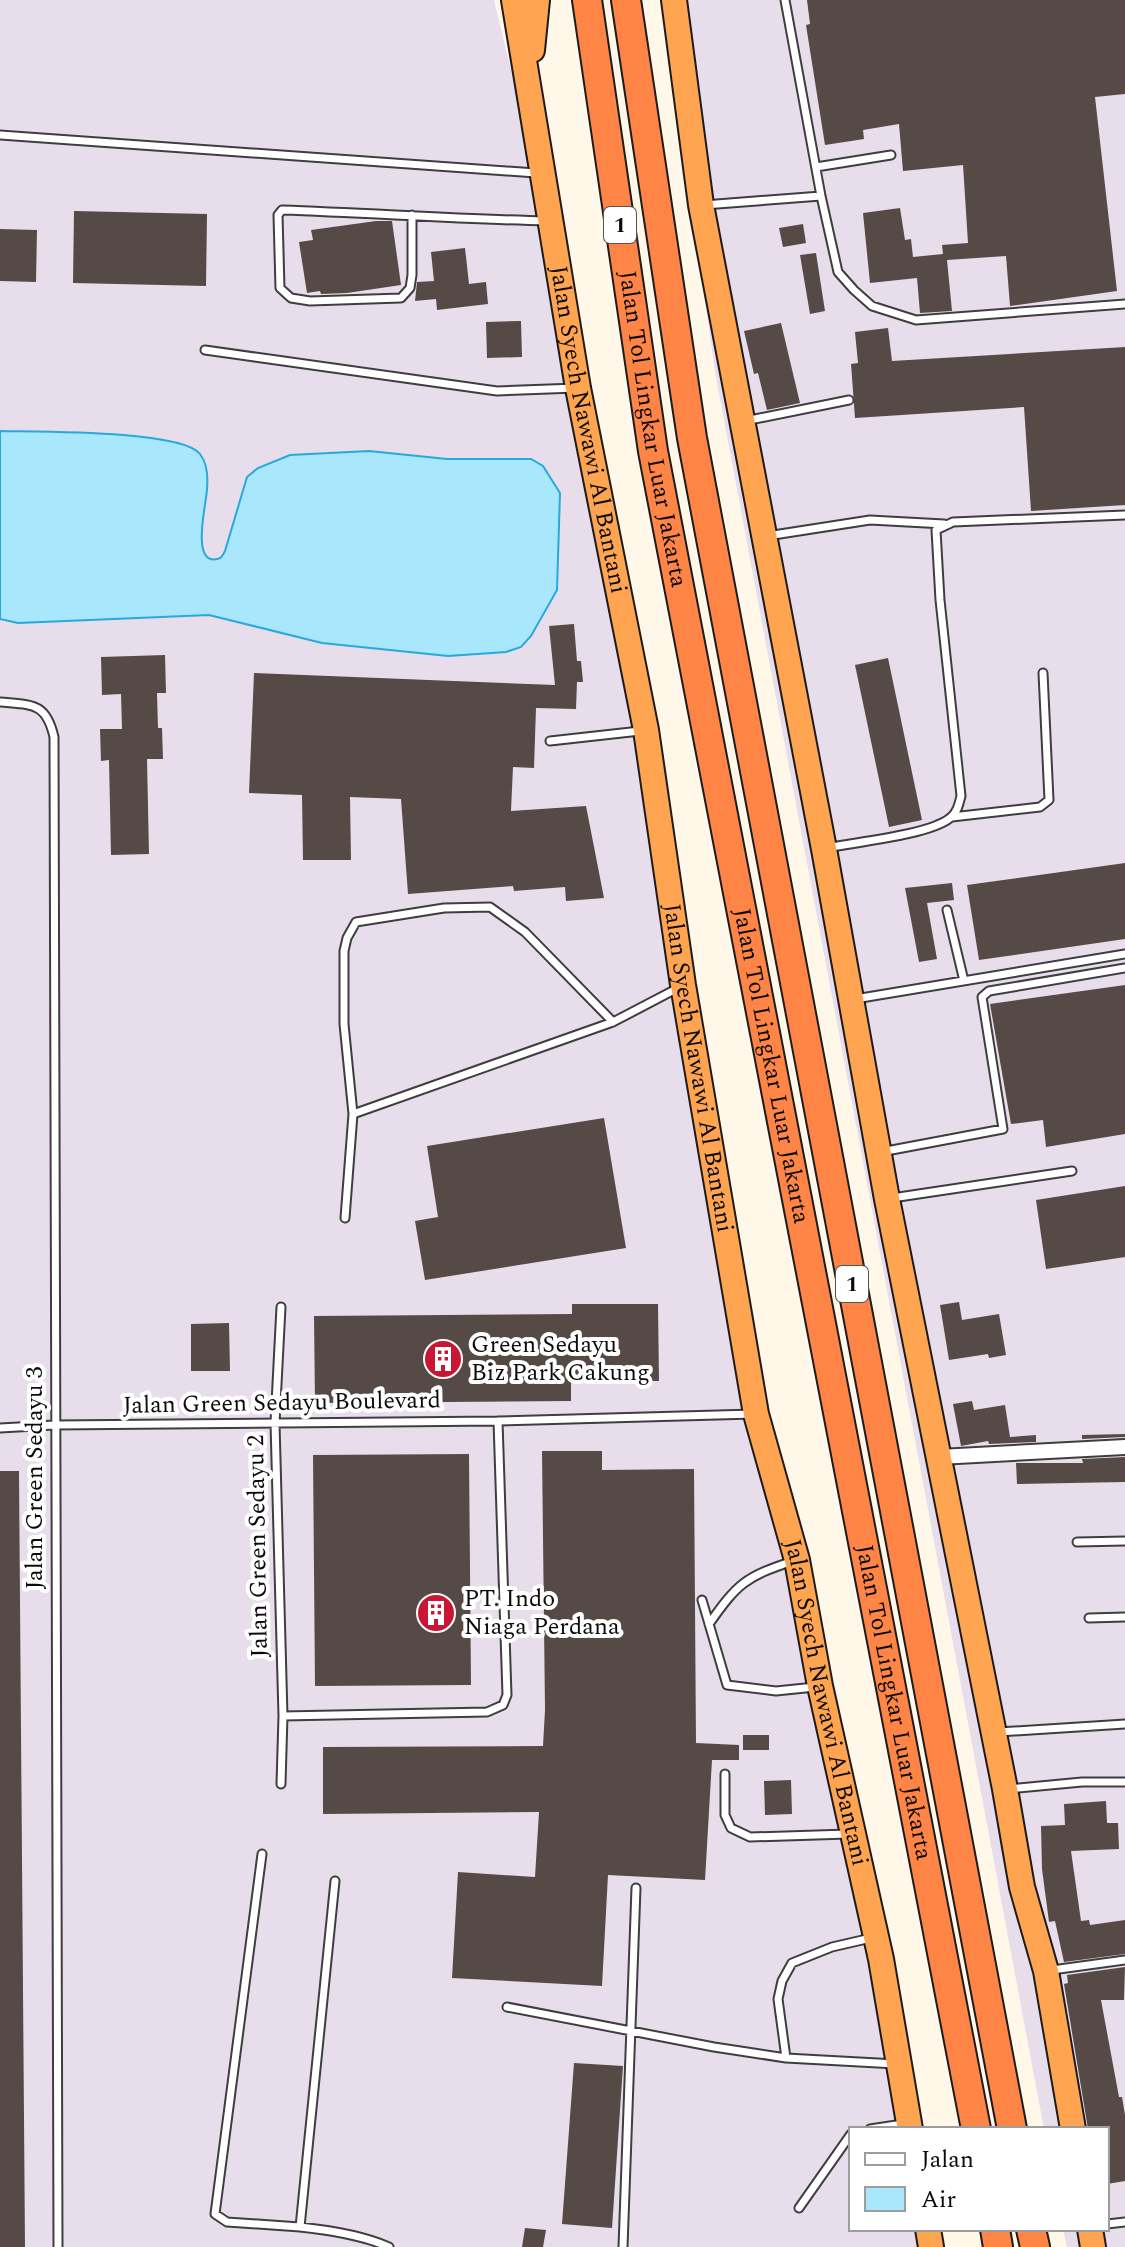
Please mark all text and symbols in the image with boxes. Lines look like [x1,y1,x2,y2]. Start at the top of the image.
road number: 1 [604,207,636,243]
street label: Jalan Syech Nawawi Al Bantani [540,263,636,597]
street label: Jalan Tol Lingkar Luar Jakarta [609,268,697,591]
street label: Jalan Syech Nawawi Al Bantani [653,901,743,1235]
street label: Jalan Tol Lingkar Luar Jakarta [723,905,819,1227]
road number: 1 [836,1266,868,1302]
place label: Green Sedayu Biz Park Cakung [471,1327,650,1391]
building icon: Green Sedayu Biz Park Cakung [422,1338,464,1380]
street label: Jalan Green Sedayu 3 [17,1366,53,1590]
street label: Jalan Green Sedayu Boulevard [123,1382,441,1424]
street label: Jalan Green Sedayu 2 [238,1434,278,1658]
street label: Jalan Syech Nawawi Al Bantani [774,1535,878,1869]
street label: Jalan Tol Lingkar Luar Jakarta [846,1541,942,1863]
place label: PT. Indo Niaga Perdana [464,1581,620,1645]
building icon: PT. Indo Niaga Perdana [415,1592,457,1634]
legend [849,2127,1109,2231]
text: Jalan [921,2142,974,2178]
text: Air [921,2182,956,2218]

